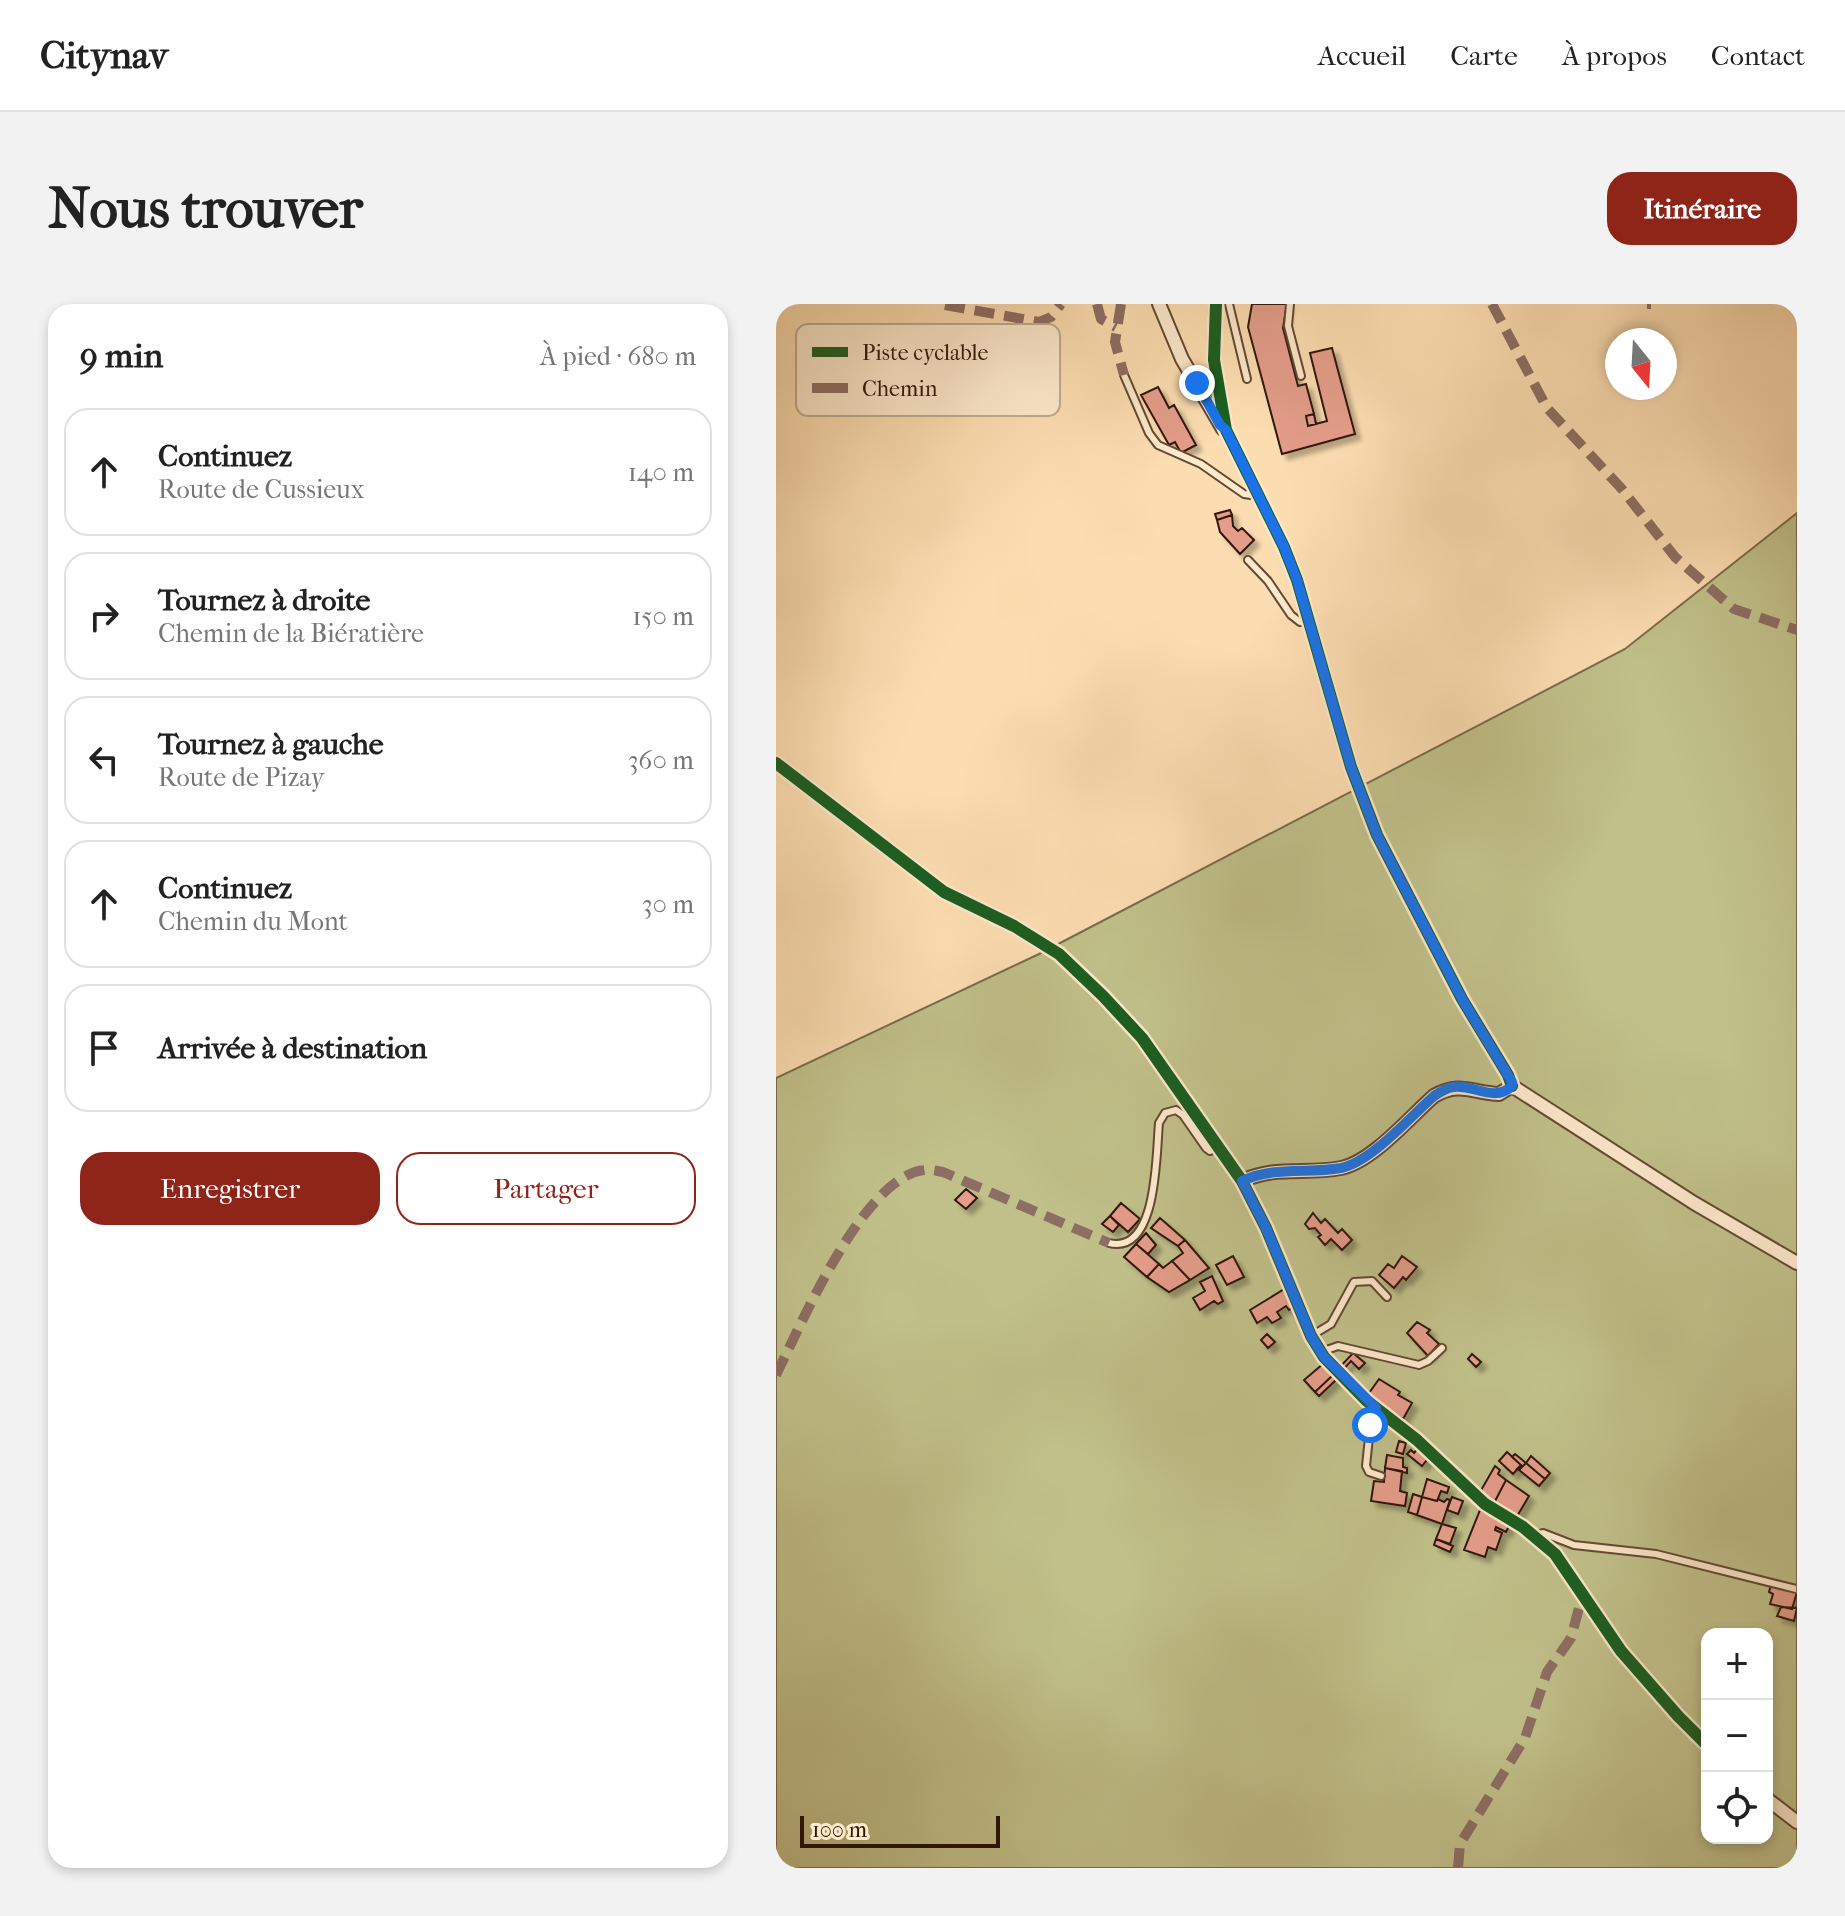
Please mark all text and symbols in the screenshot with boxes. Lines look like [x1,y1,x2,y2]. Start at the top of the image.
text: Citynav [40,33,168,78]
text: Accueil [1318,39,1406,72]
text: Carte [1450,39,1518,72]
text: À propos [1562,39,1667,72]
text: Contact [1711,39,1805,72]
button: Itinéraire [1607,172,1797,245]
text: Nous trouver [48,176,363,241]
legend [796,324,1060,416]
north arrow [1605,328,1677,400]
text: 9 min [80,336,163,376]
text: Piste cyclable [862,340,988,366]
text: À pied · 680 m [540,341,696,372]
route end [1179,365,1215,401]
text: Chemin [862,376,938,402]
text: Continuez [158,439,292,474]
icon: ahead [82,450,126,494]
text: 140 m [628,457,694,488]
text: Route de Cussieux [158,474,364,505]
text: Tournez à droite [158,583,370,618]
icon: right [82,594,126,638]
text: 150 m [632,601,694,632]
text: Chemin de la Biératière [158,618,424,649]
text: Tournez à gauche [158,727,384,762]
icon: left [82,738,126,782]
text: 360 m [628,745,694,776]
text: Route de Pizay [158,762,325,793]
text: Continuez [158,871,292,906]
icon: ahead [82,882,126,926]
text: 30 m [642,889,694,920]
text: Chemin du Mont [158,906,348,937]
icon: arrive [82,1026,126,1070]
text: Arrivée à destination [158,1031,427,1066]
button: Enregistrer [80,1152,380,1225]
button: Partager [396,1152,696,1225]
route start [1352,1407,1388,1443]
map controls [1701,1628,1773,1844]
button: + [1701,1628,1773,1700]
button: − [1701,1700,1773,1772]
button: locate [1701,1772,1773,1844]
scale bar [800,1812,1000,1848]
text: 100 m [812,1817,867,1843]

